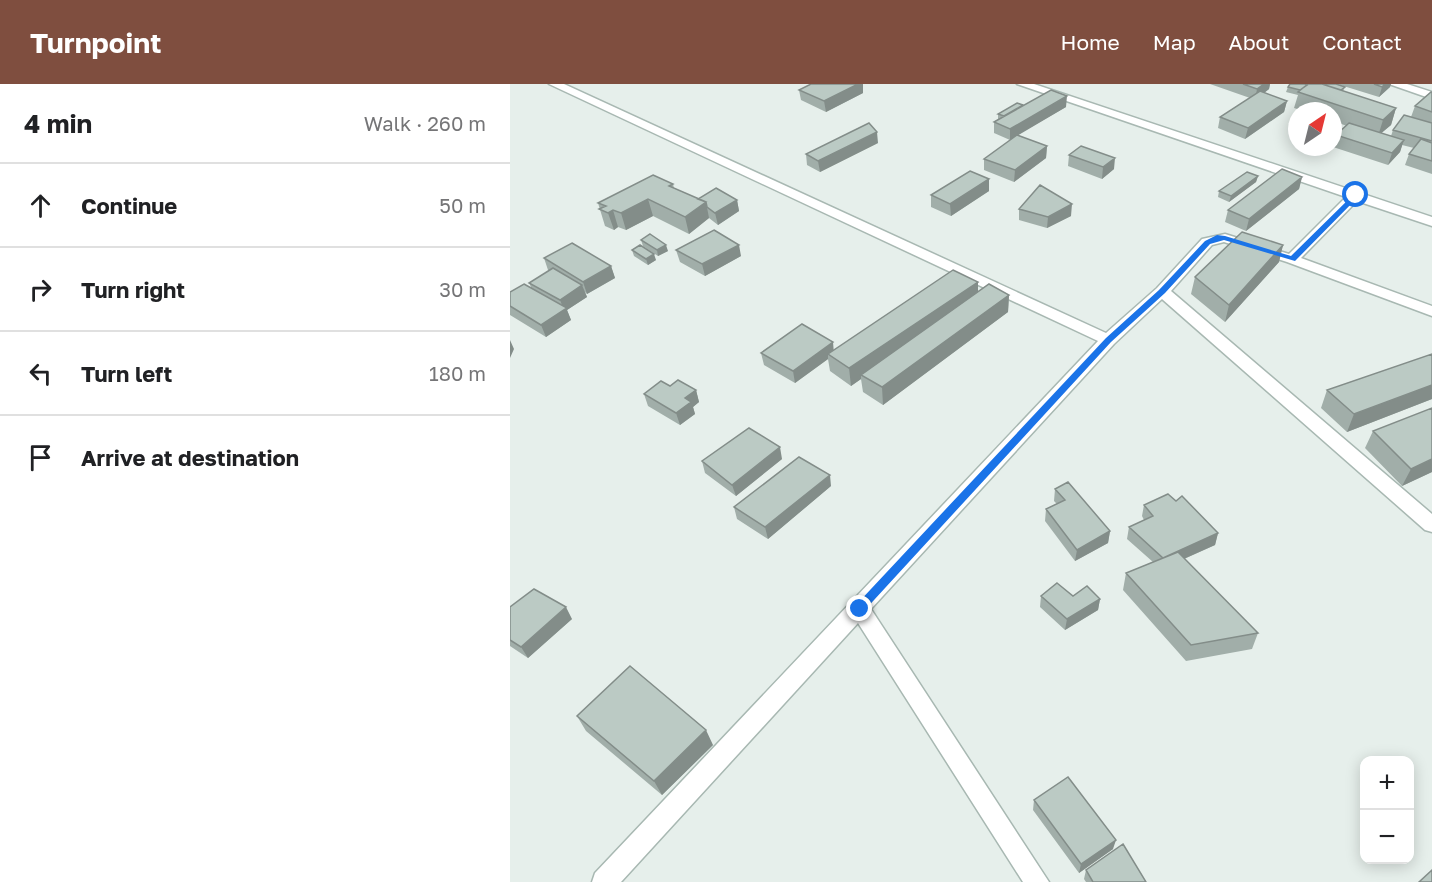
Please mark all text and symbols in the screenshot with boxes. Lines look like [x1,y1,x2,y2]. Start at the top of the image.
text: Turnpoint [30,26,161,59]
text: Home [1060,29,1120,55]
text: Map [1153,29,1196,55]
text: About [1229,29,1289,55]
text: Contact [1322,29,1402,55]
north arrow [1288,102,1342,156]
text: 4 min [24,108,92,139]
text: Walk · 260 m [364,111,486,135]
route start [1342,181,1368,207]
icon: ahead [24,189,57,222]
text: Continue [81,192,177,219]
text: 50 m [439,193,486,217]
icon: right [24,273,57,306]
text: Turn right [81,276,185,303]
text: 30 m [439,277,486,301]
icon: left [24,357,57,390]
text: Turn left [81,360,172,387]
text: 180 m [429,361,486,385]
icon: arrive [24,441,57,474]
text: Arrive at destination [81,444,299,471]
route end [846,595,872,621]
map controls [1360,756,1414,864]
button: + [1360,756,1414,810]
button: − [1360,810,1414,864]

